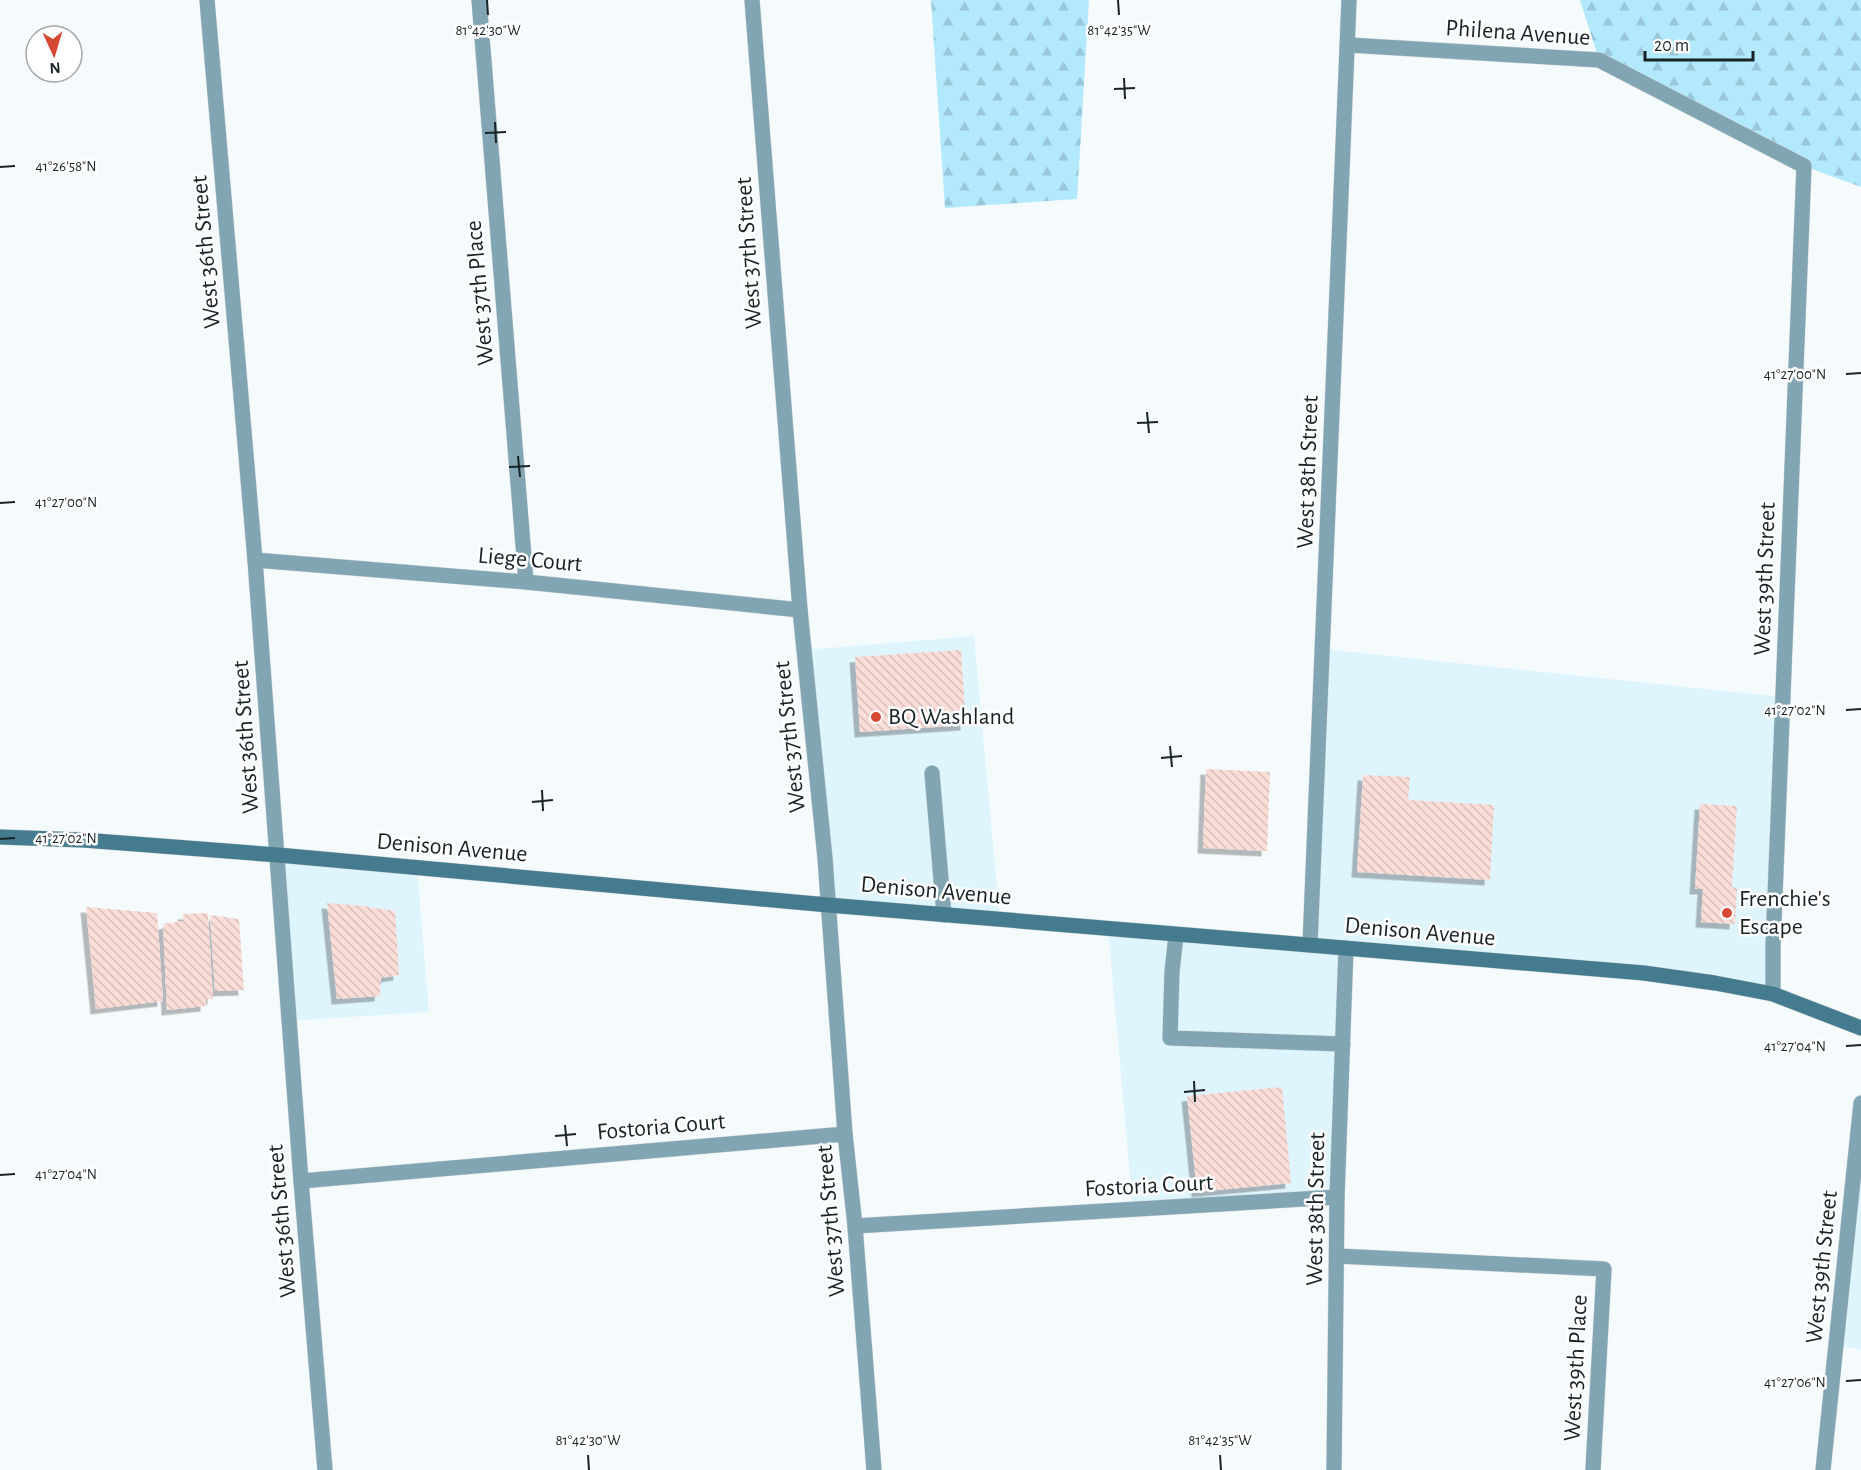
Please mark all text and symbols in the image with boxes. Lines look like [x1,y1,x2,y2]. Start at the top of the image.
street label: Philena Avenue [1445,16,1591,50]
text: 81°42'30"W [455,23,521,38]
text: 81°42'35"W [1087,23,1151,38]
north arrow [24,24,84,84]
scale bar [1645,24,1753,62]
text: 20 m [1654,37,1689,55]
text: N [49,60,61,76]
text: 41°26'58"N [36,159,96,174]
street label: West 36th Street [187,174,225,330]
street label: West 37th Street [732,176,766,330]
street label: West 37th Place [462,219,498,367]
text: 41°27'00"N [1764,367,1826,382]
street label: West 38th Street [1293,394,1323,549]
text: 41°27'00"N [35,495,97,510]
street label: West 39th Street [1750,501,1780,656]
street label: Liege Court [477,543,583,577]
street label: West 36th Street [229,659,263,815]
street label: West 37th Street [770,660,810,814]
text: 41°27'02"N [1764,703,1826,718]
place label: BQ Washland [888,705,1014,729]
marker: BQ Washland [869,710,883,724]
street label: Denison Avenue [375,829,529,867]
text: 41°27'02"N [35,831,97,846]
street label: Denison Avenue [859,872,1013,910]
place label: Frenchie's Escape [1739,887,1831,939]
marker: Frenchie's Escape [1720,906,1734,920]
street label: Denison Avenue [1343,913,1497,951]
text: 41°27'04"N [1764,1039,1826,1054]
street label: Fostoria Court [596,1109,727,1145]
street label: West 38th Street [1303,1132,1329,1286]
street label: West 36th Street [263,1143,301,1299]
street label: West 37th Street [812,1144,850,1298]
text: 41°27'04"N [35,1167,97,1182]
street label: Fostoria Court [1084,1171,1214,1201]
street label: West 39th Street [1802,1189,1842,1345]
street label: West 39th Place [1560,1294,1592,1442]
text: 41°27'06"N [1764,1375,1826,1390]
text: 81°42'30"W [555,1433,621,1448]
text: 81°42'35"W [1188,1433,1252,1448]

